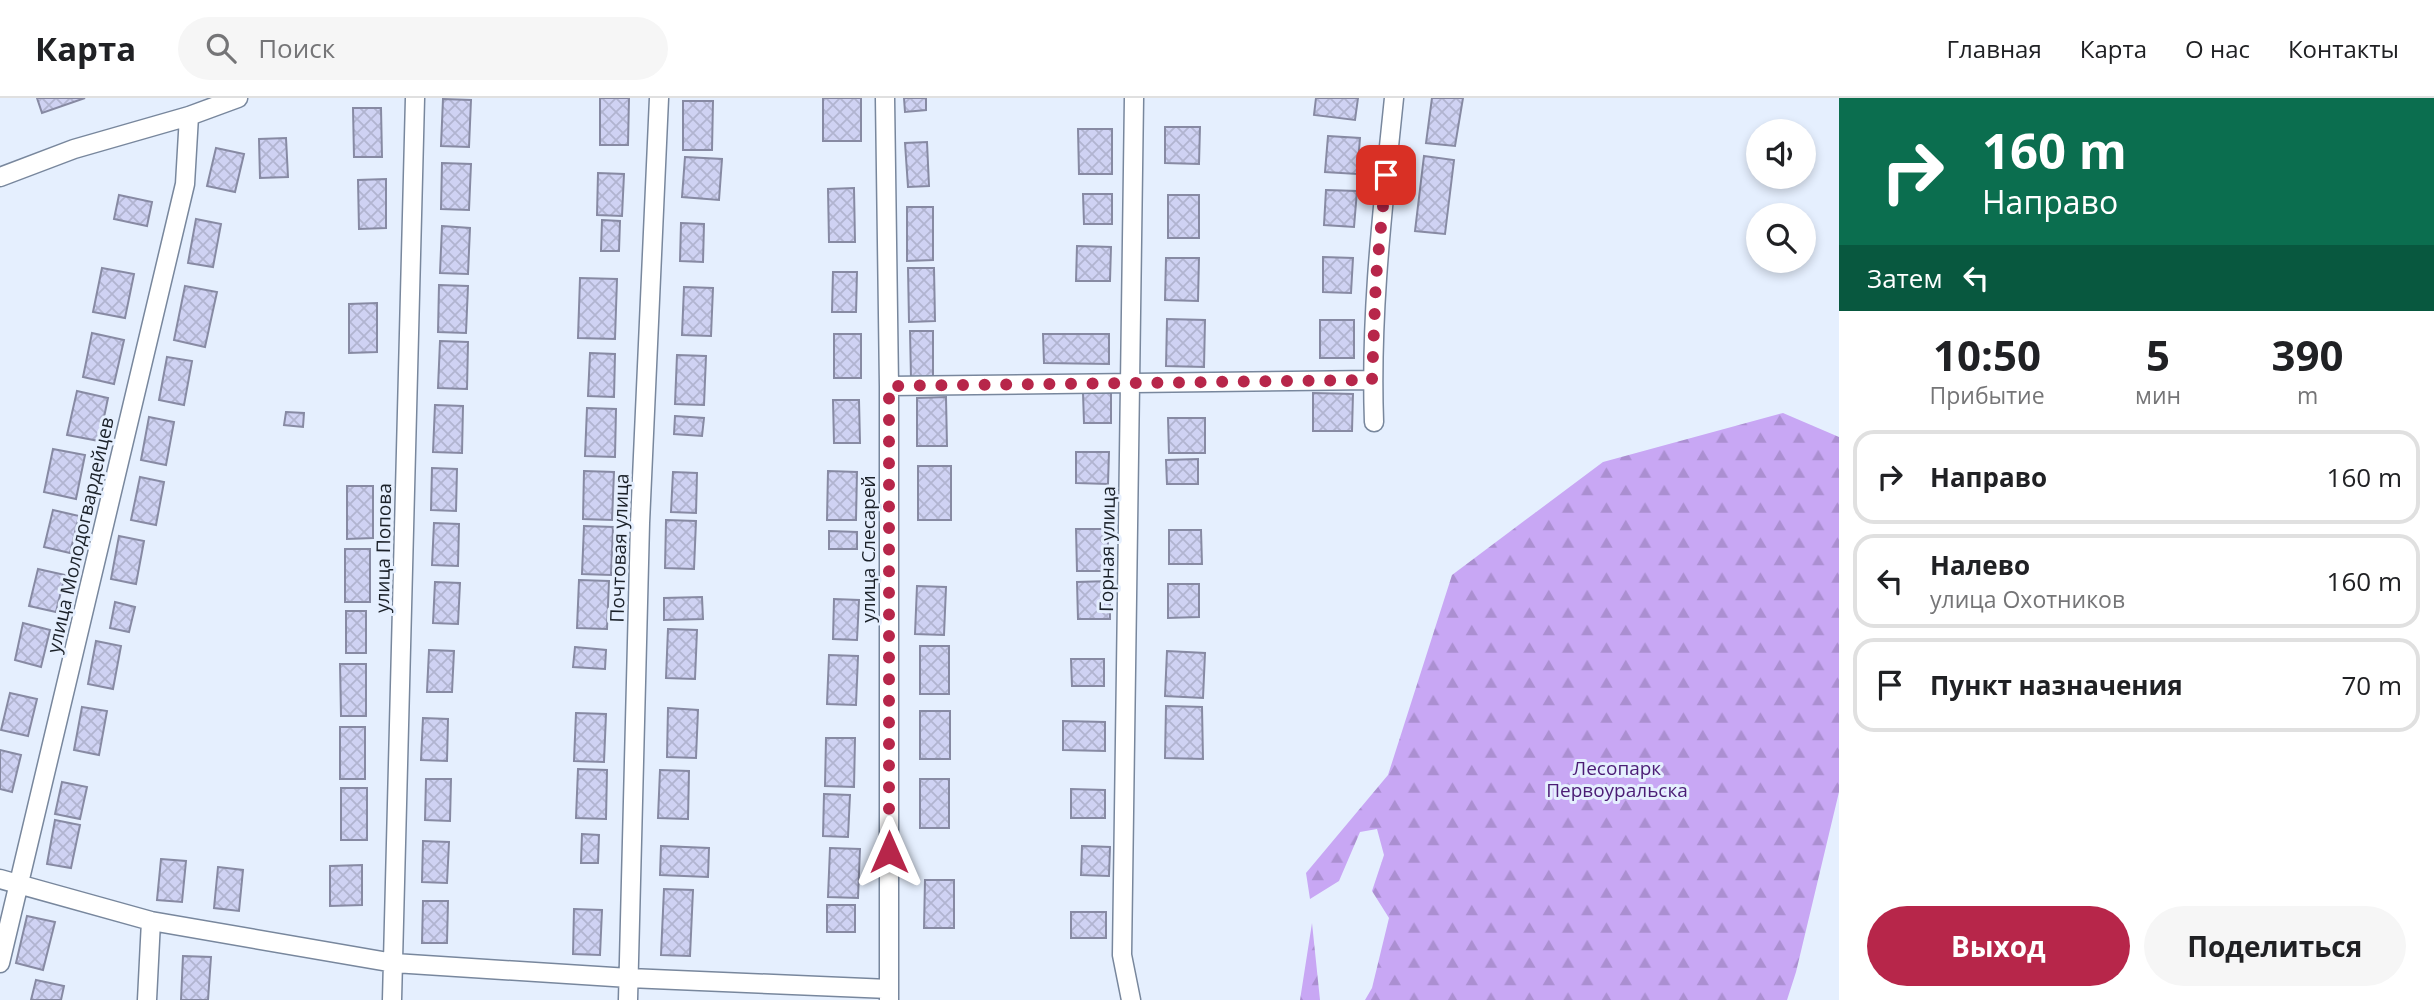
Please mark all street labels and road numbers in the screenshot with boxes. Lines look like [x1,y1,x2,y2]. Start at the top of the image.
street label: улица Молодогвардейцев [40,414,120,656]
street label: Почтовая улица [603,473,635,623]
street label: улица Слесарей [855,475,881,623]
street label: улица Попова [369,483,397,613]
street label: Горная улица [1093,486,1121,612]

